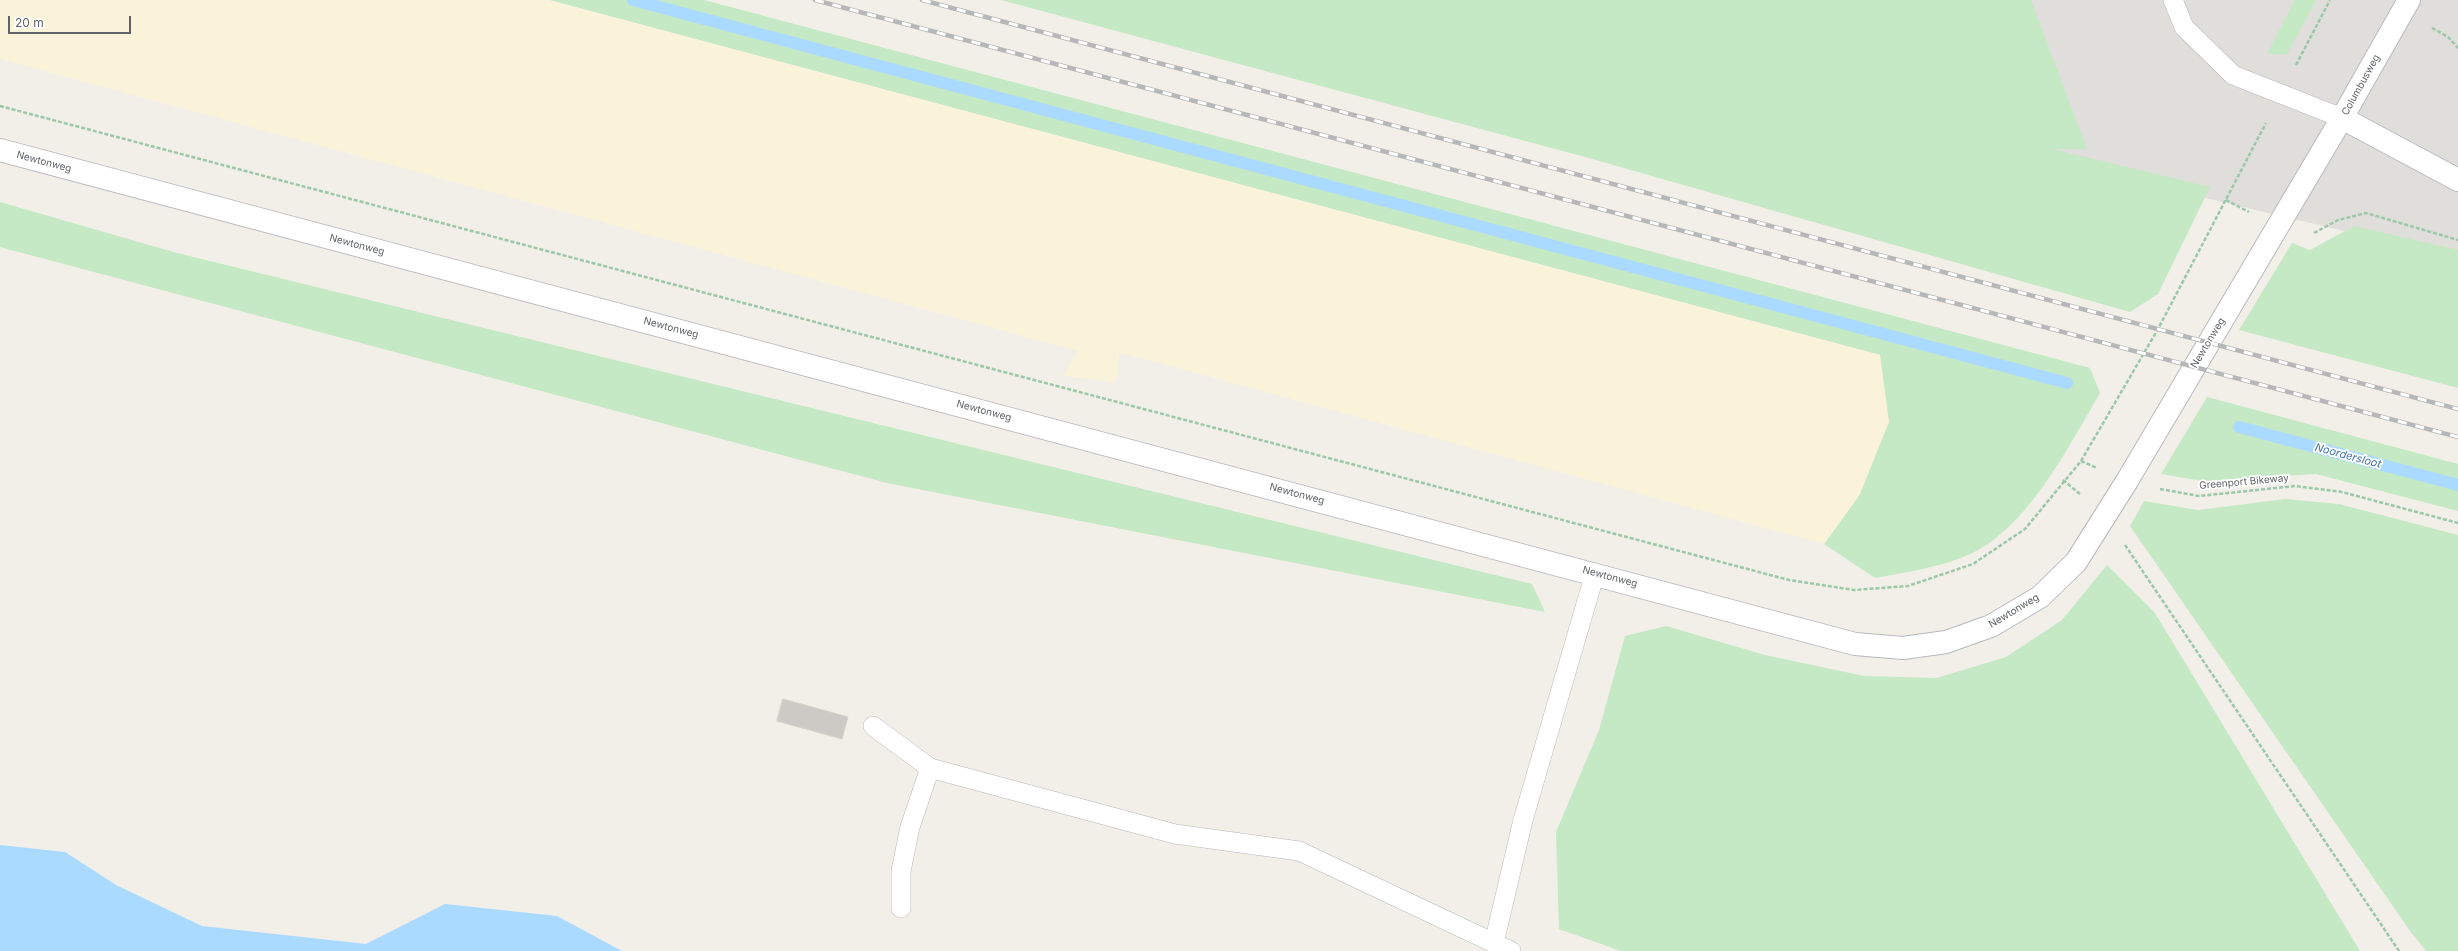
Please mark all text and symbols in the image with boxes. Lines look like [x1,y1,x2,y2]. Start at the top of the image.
scale bar [10,8,133,34]
text: 20 m [15,15,44,30]
street label: Columbusweg [2339,52,2383,118]
street label: Newtonweg [15,149,73,175]
street label: Newtonweg [328,232,386,258]
street label: Newtonweg [642,315,700,341]
street label: Newtonweg [2188,316,2228,370]
street label: Newtonweg [955,398,1013,424]
water label: Noordersloot [2313,441,2383,471]
street label: Greenport Bikeway [2199,472,2289,492]
street label: Newtonweg [1268,481,1326,507]
street label: Newtonweg [1581,564,1639,590]
street label: Newtonweg [1987,591,2041,631]

